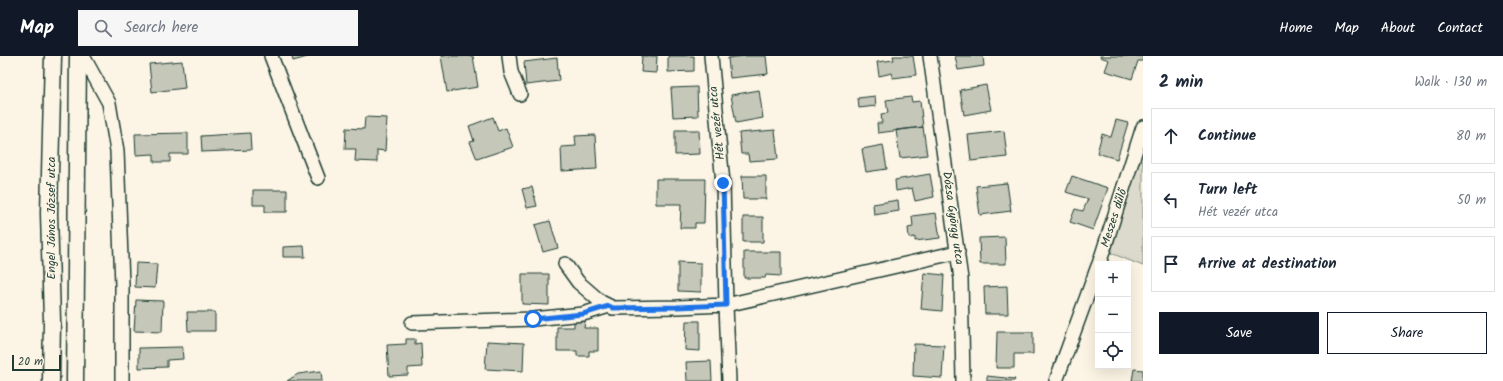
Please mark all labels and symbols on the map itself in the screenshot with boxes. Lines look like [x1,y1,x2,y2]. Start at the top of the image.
street label: Hét vezér utca [704,85,730,161]
street label: Engel János József utca [42,156,61,279]
street label: Dózsa György utca [937,170,969,266]
route end [714,174,732,192]
street label: Meszes dűlő [1096,185,1133,250]
route start [524,310,542,328]
scale bar [12,353,61,372]

